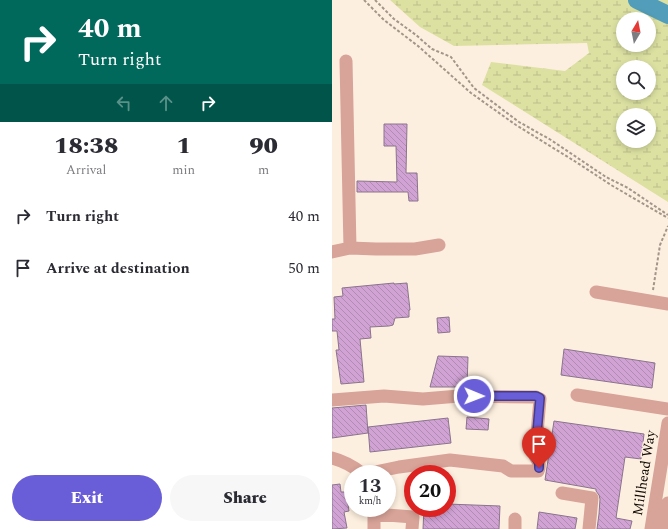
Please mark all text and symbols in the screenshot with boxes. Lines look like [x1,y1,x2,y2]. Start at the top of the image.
text: 40 m [78,7,142,50]
north arrow [616,12,656,52]
map controls [616,12,656,148]
icon: right [12,16,64,68]
text: Turn right [78,46,161,73]
button: search [616,60,656,100]
icon: left [113,92,135,114]
icon: ahead [155,92,177,114]
icon: right [197,92,219,114]
button: layers [616,108,656,148]
text: 18:38 [54,128,118,164]
text: 1 [177,128,191,164]
text: 90 [249,128,278,164]
text: Arrival [66,160,106,180]
text: min [172,160,195,180]
text: m [258,160,269,180]
icon: right [12,205,34,227]
text: Turn right [46,205,119,228]
text: 40 m [288,205,320,228]
icon: arrive [12,257,34,279]
text: Arrive at destination [46,257,190,280]
text: 50 m [288,257,320,280]
position arrow [453,375,495,417]
pin [522,427,556,468]
street label: Millhead Way [627,428,661,517]
icon: arrive [528,433,550,455]
speed limit sign: 20 [404,465,456,517]
text: 13 [359,471,381,501]
button: Exit [12,475,162,521]
button: Share [170,475,320,521]
text: km/h [359,493,381,509]

